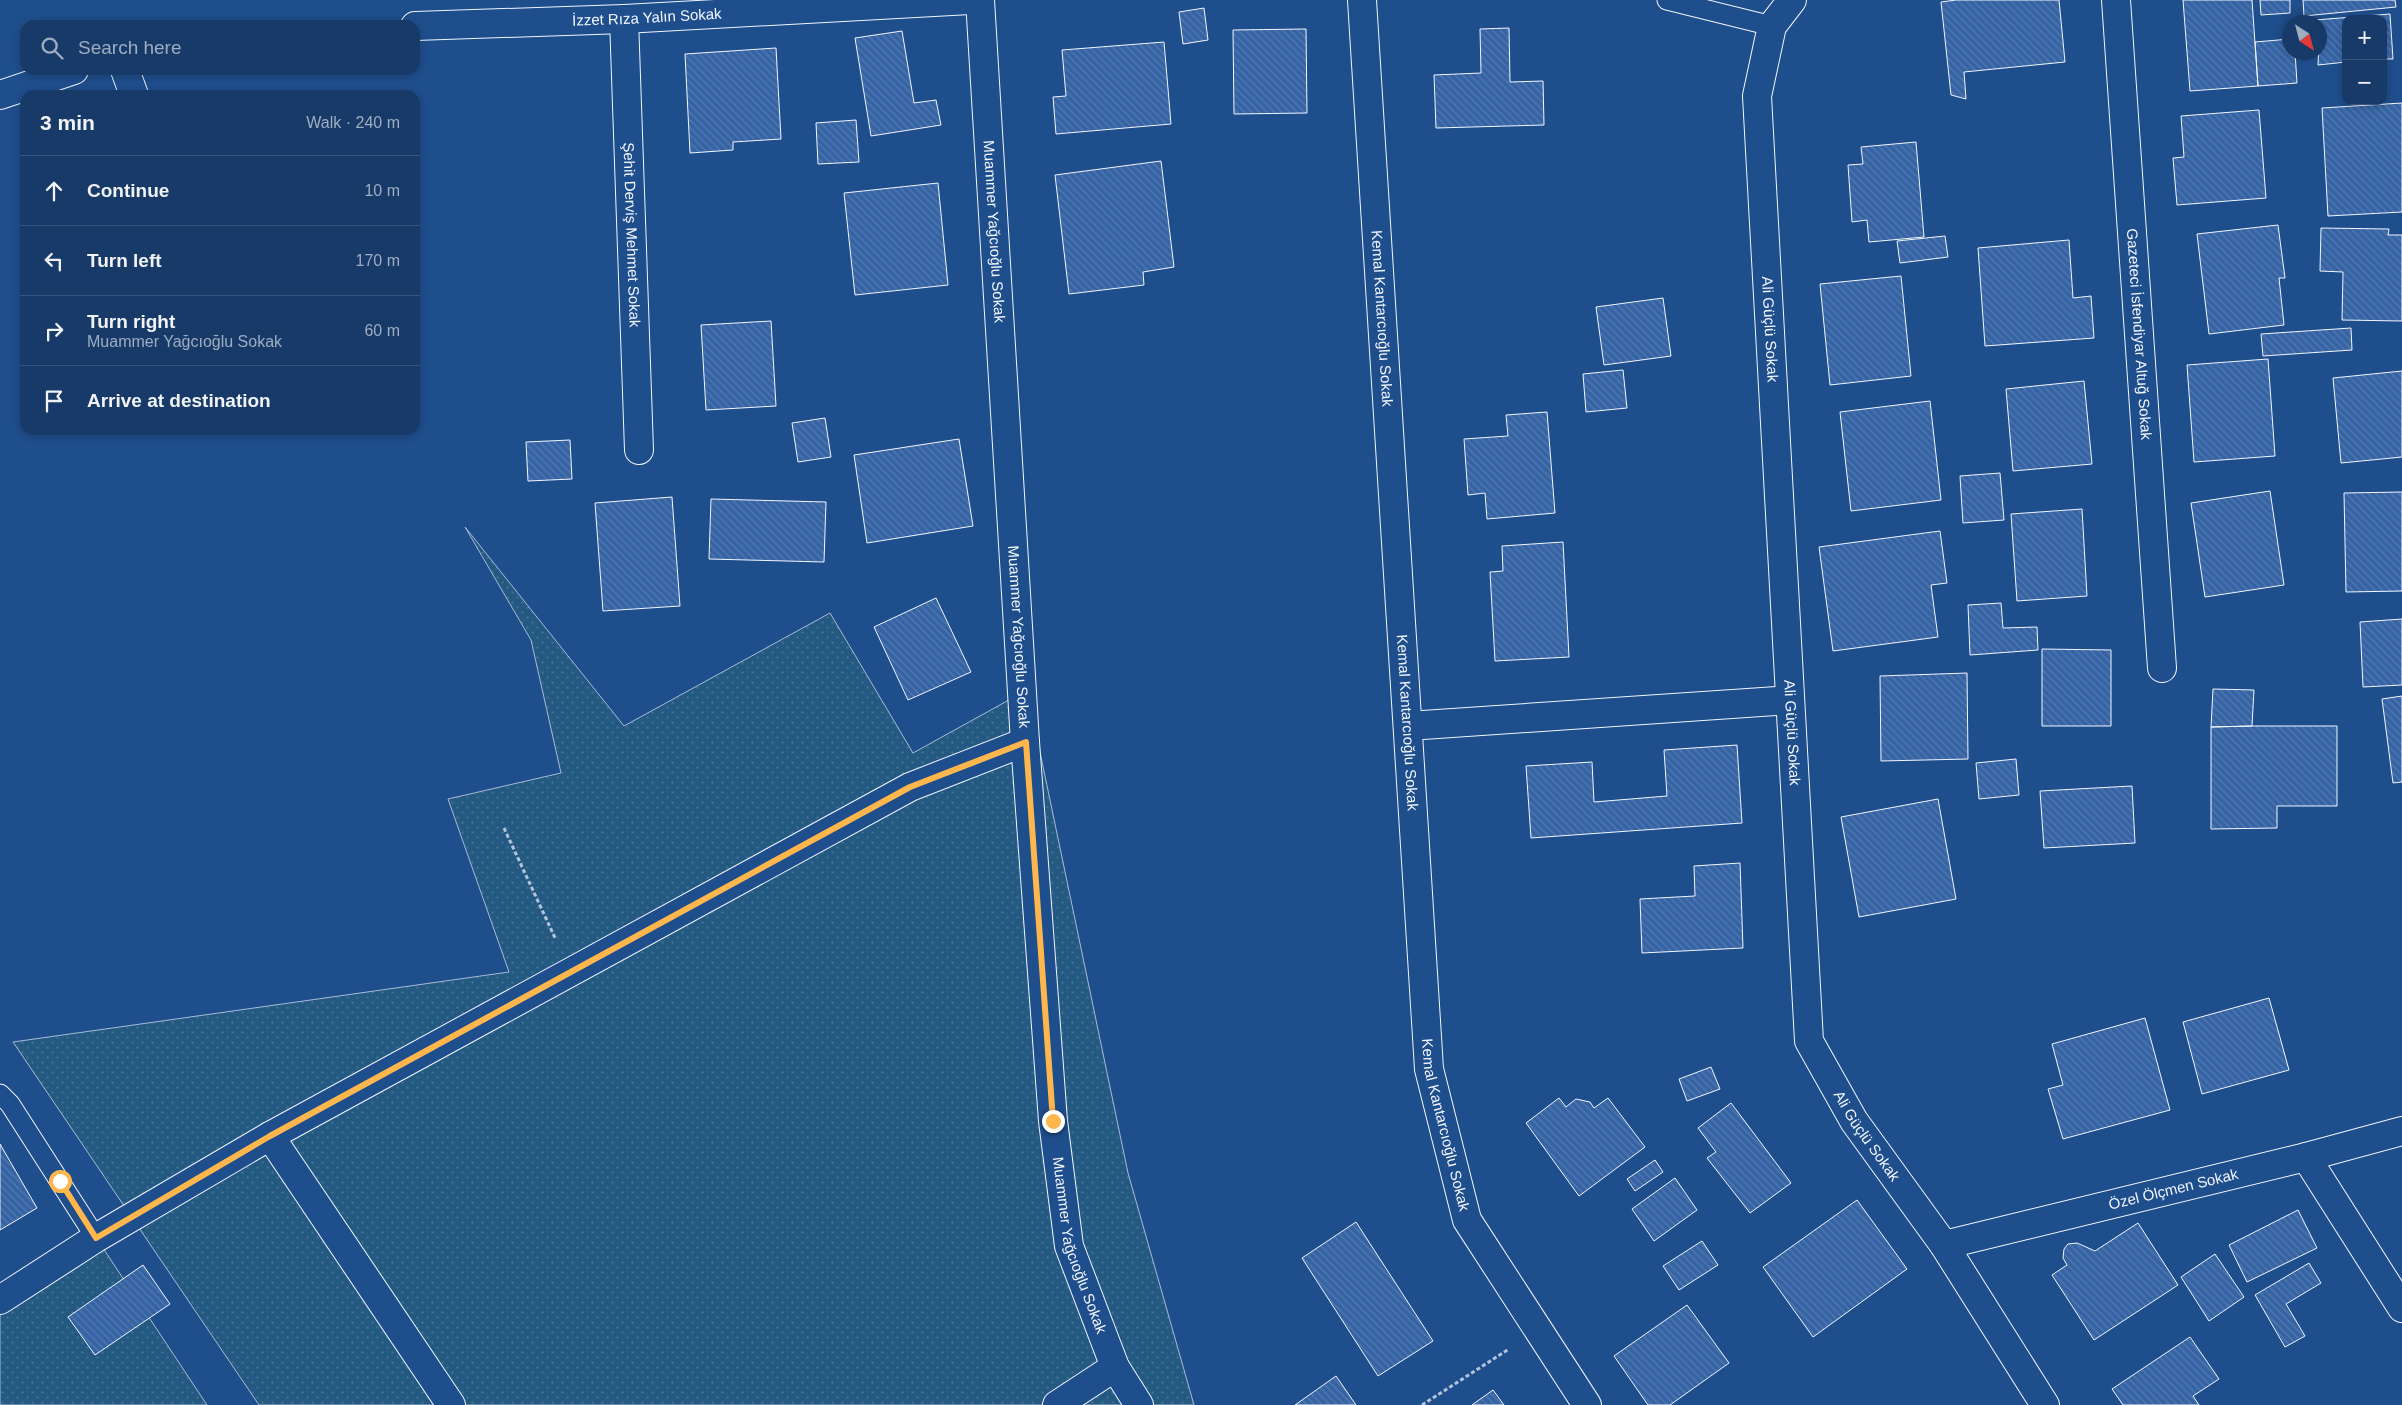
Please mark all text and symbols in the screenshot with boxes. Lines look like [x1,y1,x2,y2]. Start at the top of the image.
street label: İzzet Rıza Yalın Sokak [572,5,722,29]
north arrow [2282,15,2327,60]
map controls [2342,15,2387,105]
button: + [2342,15,2387,60]
search box [20,20,420,75]
icon: search [38,34,66,62]
text: Search here [78,37,182,58]
button: − [2342,60,2387,105]
text: 3 min [40,111,95,134]
text: Walk · 240 m [306,114,400,131]
street label: Muammer Yağcıoğlu Sokak [981,140,1009,324]
street label: Şehit Derviş Mehmet Sokak [620,142,644,328]
icon: ahead [40,177,68,205]
text: Continue [87,180,169,201]
text: 10 m [364,182,400,199]
street label: Gazeteci İsfendiyar Altuğ Sokak [2124,228,2155,441]
street label: Kemal Kantarcıoğlu Sokak [1368,230,1396,408]
icon: left [40,247,68,275]
text: Turn left [87,250,162,271]
text: 170 m [356,252,400,269]
street label: Ali Güçlü Sokak [1759,276,1782,383]
text: Turn right [87,311,175,332]
icon: right [40,317,68,345]
text: 60 m [364,322,400,339]
text: Muammer Yağcıoğlu Sokak [87,333,282,350]
icon: arrive [40,387,68,415]
text: Arrive at destination [87,390,271,411]
street label: Muammer Yağcıoğlu Sokak [1005,545,1033,729]
street label: Kemal Kantarcıoğlu Sokak [1394,634,1422,812]
street label: Ali Güçlü Sokak [1781,679,1804,786]
street label: Kemal Kantarcıoğlu Sokak [1419,1038,1474,1213]
street label: Ali Güçlü Sokak [1831,1087,1904,1185]
route end [1042,1110,1065,1133]
street label: Muammer Yağcıoğlu Sokak [1050,1156,1111,1336]
street label: Özel Ölçmen Sokak [2107,1165,2240,1213]
route start [49,1170,72,1193]

